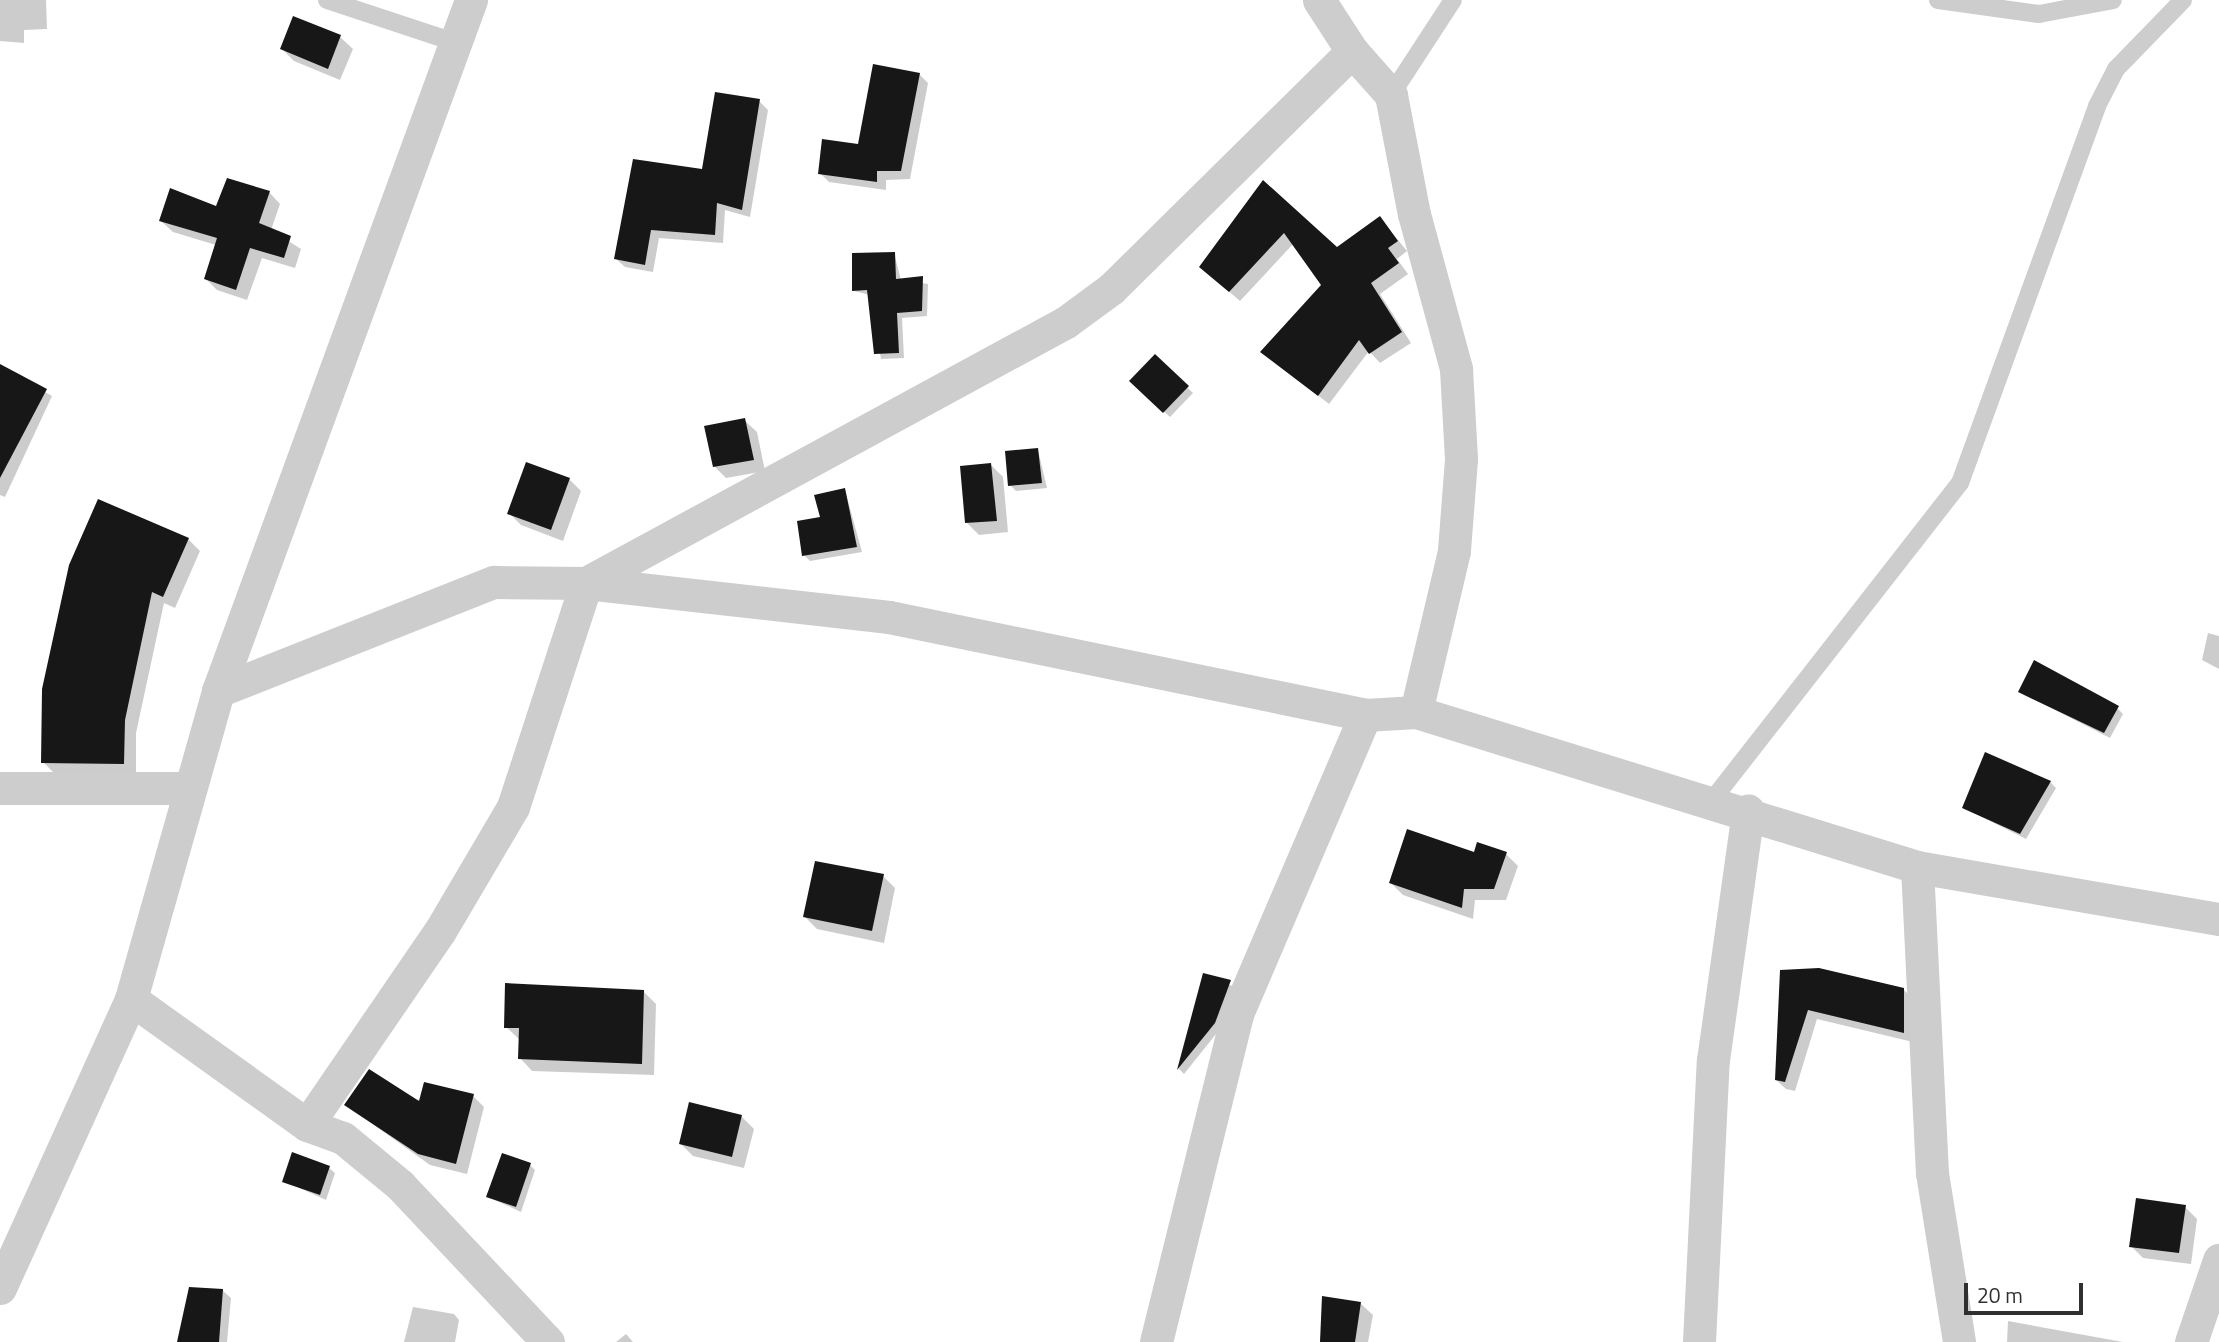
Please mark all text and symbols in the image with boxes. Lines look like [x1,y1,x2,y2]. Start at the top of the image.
scale bar [1967,1268,2086,1312]
text: 20 m [1977,1279,2023,1311]

